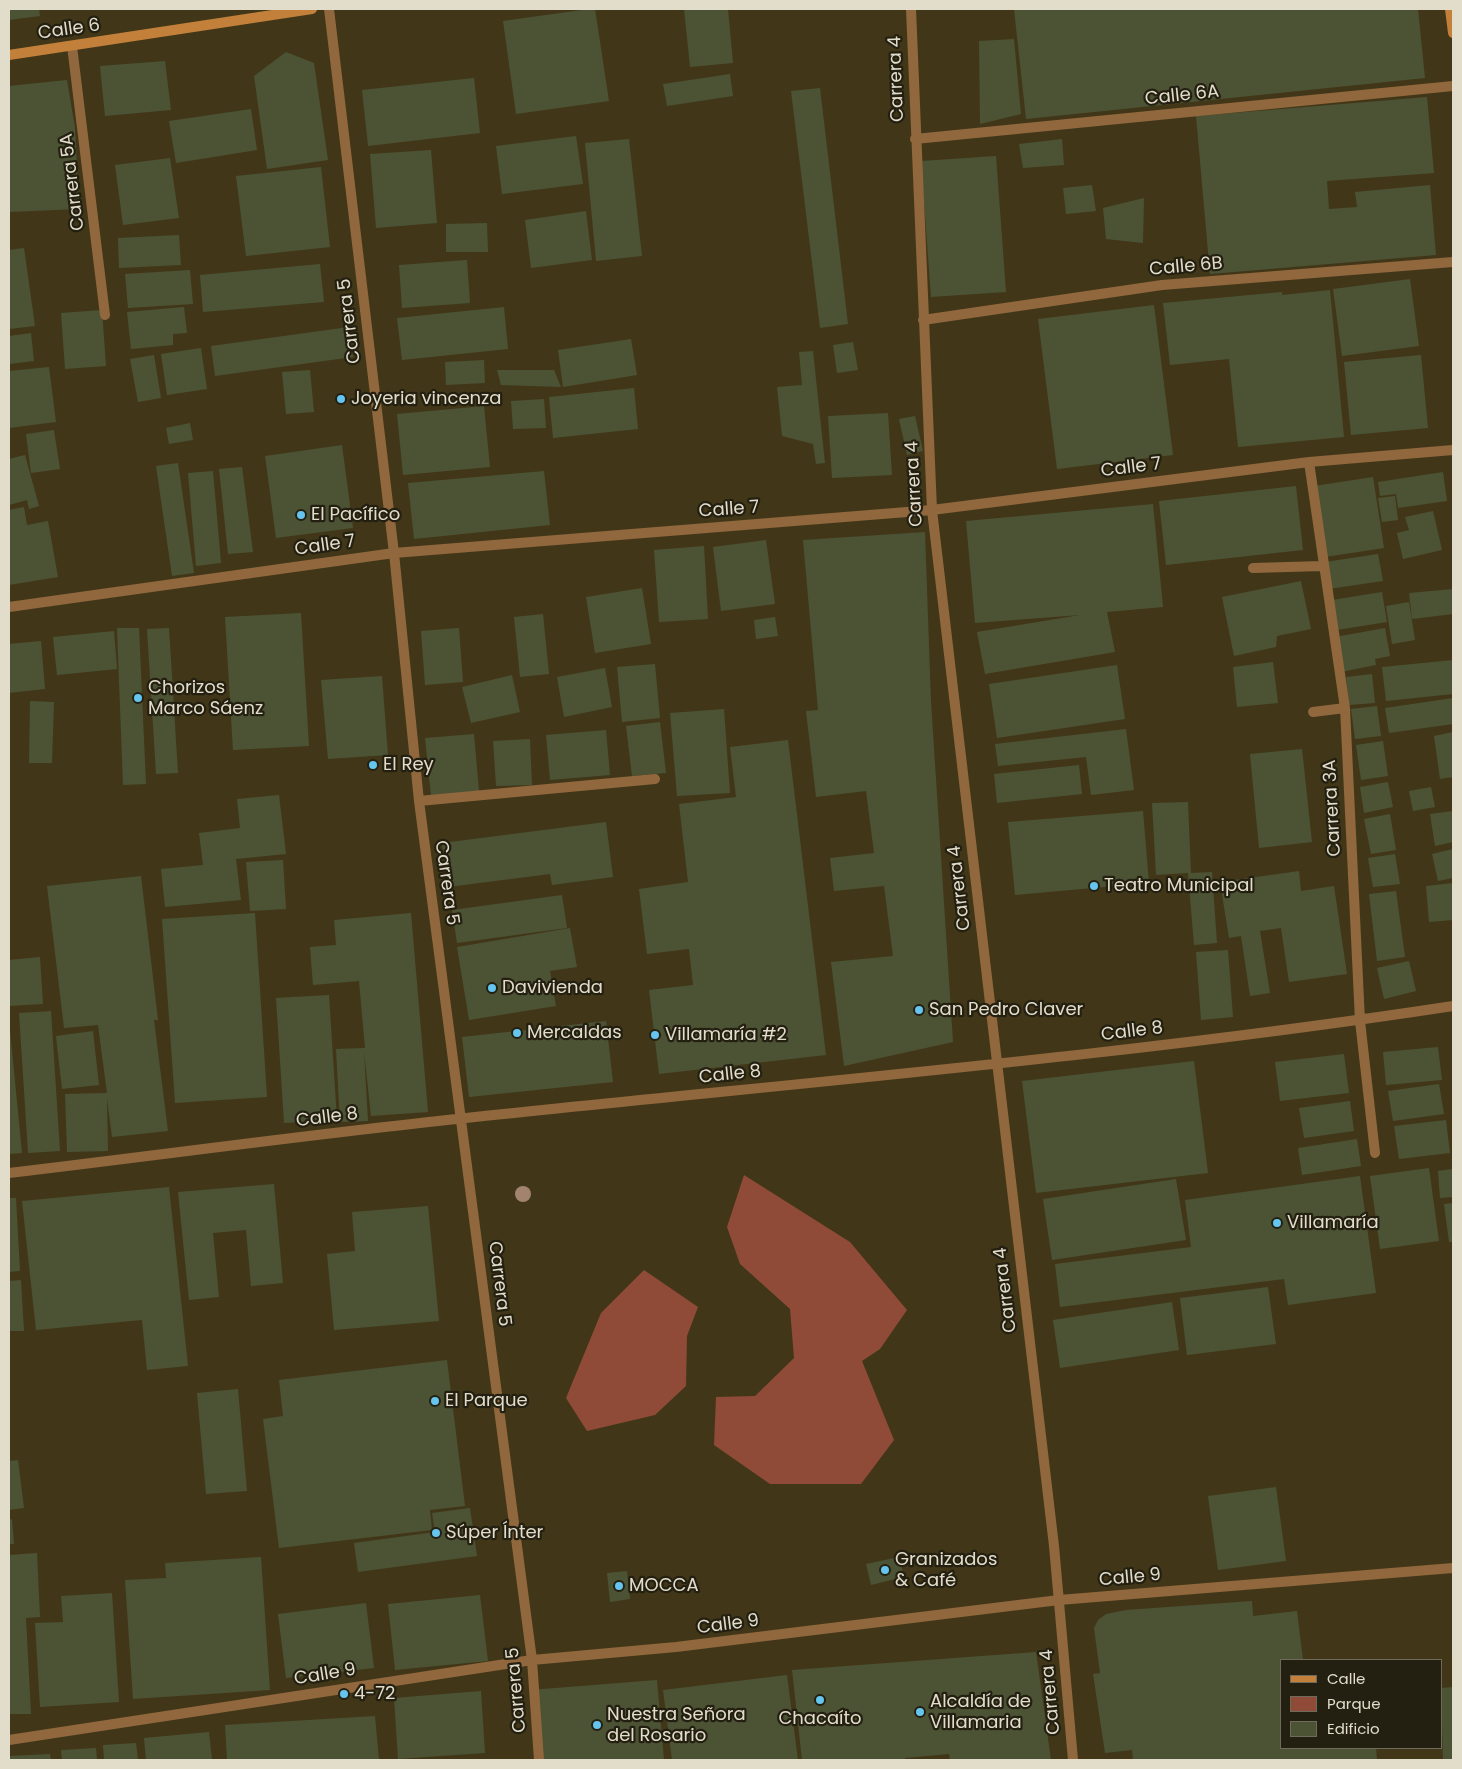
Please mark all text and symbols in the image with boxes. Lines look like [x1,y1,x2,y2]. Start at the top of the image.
street label: Calle 6 [37,15,101,45]
street label: Carrera 4 [885,36,909,122]
street label: Calle 6A [1144,81,1220,111]
street label: Carrera 5A [56,132,90,232]
street label: Calle 6B [1149,253,1223,281]
street label: Carrera 5 [334,277,366,365]
place label: Joyeria vincenza [351,388,501,410]
marker: Joyeria vincenza [335,393,347,405]
street label: Carrera 4 [902,441,928,527]
street label: Calle 7 [1100,454,1162,482]
street label: Calle 7 [698,497,760,523]
place label: El Pacífico [311,504,400,526]
marker: El Pacífico [295,509,307,521]
street label: Calle 7 [293,531,357,561]
place label: Chorizos Marco Sáenz [148,677,263,720]
marker: Chorizos Marco Sáenz [132,692,144,704]
place label: El Rey [383,754,434,776]
marker: El Rey [367,759,379,771]
street label: Carrera 3A [1320,759,1346,857]
street label: Carrera 5 [429,839,463,927]
street label: Carrera 4 [944,844,976,932]
place label: Teatro Municipal [1104,875,1254,897]
marker: Teatro Municipal [1088,880,1100,892]
place label: Davivienda [502,977,603,999]
marker: Davivienda [486,982,498,994]
place label: San Pedro Claver [929,999,1083,1021]
marker: San Pedro Claver [913,1004,925,1016]
street label: Calle 8 [1100,1017,1164,1047]
place label: Mercaldas [527,1022,622,1044]
place label: Villamaría #2 [665,1024,787,1046]
marker: Mercaldas [511,1027,523,1039]
marker: Villamaría #2 [649,1029,661,1041]
street label: Calle 8 [698,1061,762,1089]
street label: Calle 8 [295,1103,359,1133]
place label: Villamaría [1287,1212,1379,1234]
marker: Villamaría [1271,1217,1283,1229]
street label: Carrera 5 [483,1240,515,1328]
street label: Carrera 4 [990,1246,1022,1334]
place label: El Parque [445,1390,528,1412]
marker: El Parque [429,1395,441,1407]
place label: Súper Ínter [446,1522,543,1544]
marker: Súper Ínter [430,1527,442,1539]
place label: Granizados & Café [895,1549,997,1592]
marker: Granizados & Café [879,1564,891,1576]
street label: Calle 9 [1098,1565,1162,1591]
place label: MOCCA [629,1575,699,1597]
marker: MOCCA [613,1580,625,1592]
street label: Calle 9 [696,1610,760,1640]
street label: Carrera 5 [503,1646,531,1734]
street label: Carrera 4 [1037,1648,1065,1736]
street label: Calle 9 [293,1659,357,1691]
legend [1280,1659,1442,1749]
text: Calle [1327,1668,1365,1689]
place label: 4-72 [354,1683,395,1705]
marker: 4-72 [338,1688,350,1700]
place label: Alcaldía de Villamaria [930,1691,1031,1734]
text: Parque [1327,1693,1380,1714]
marker: Chacaíto [814,1694,826,1706]
place label: Nuestra Señora del Rosario [607,1704,746,1746]
marker: Alcaldía de Villamaria [914,1706,926,1718]
place label: Chacaíto [778,1708,862,1730]
text: Edificio [1327,1718,1380,1739]
marker: Nuestra Señora del Rosario [591,1719,603,1731]

